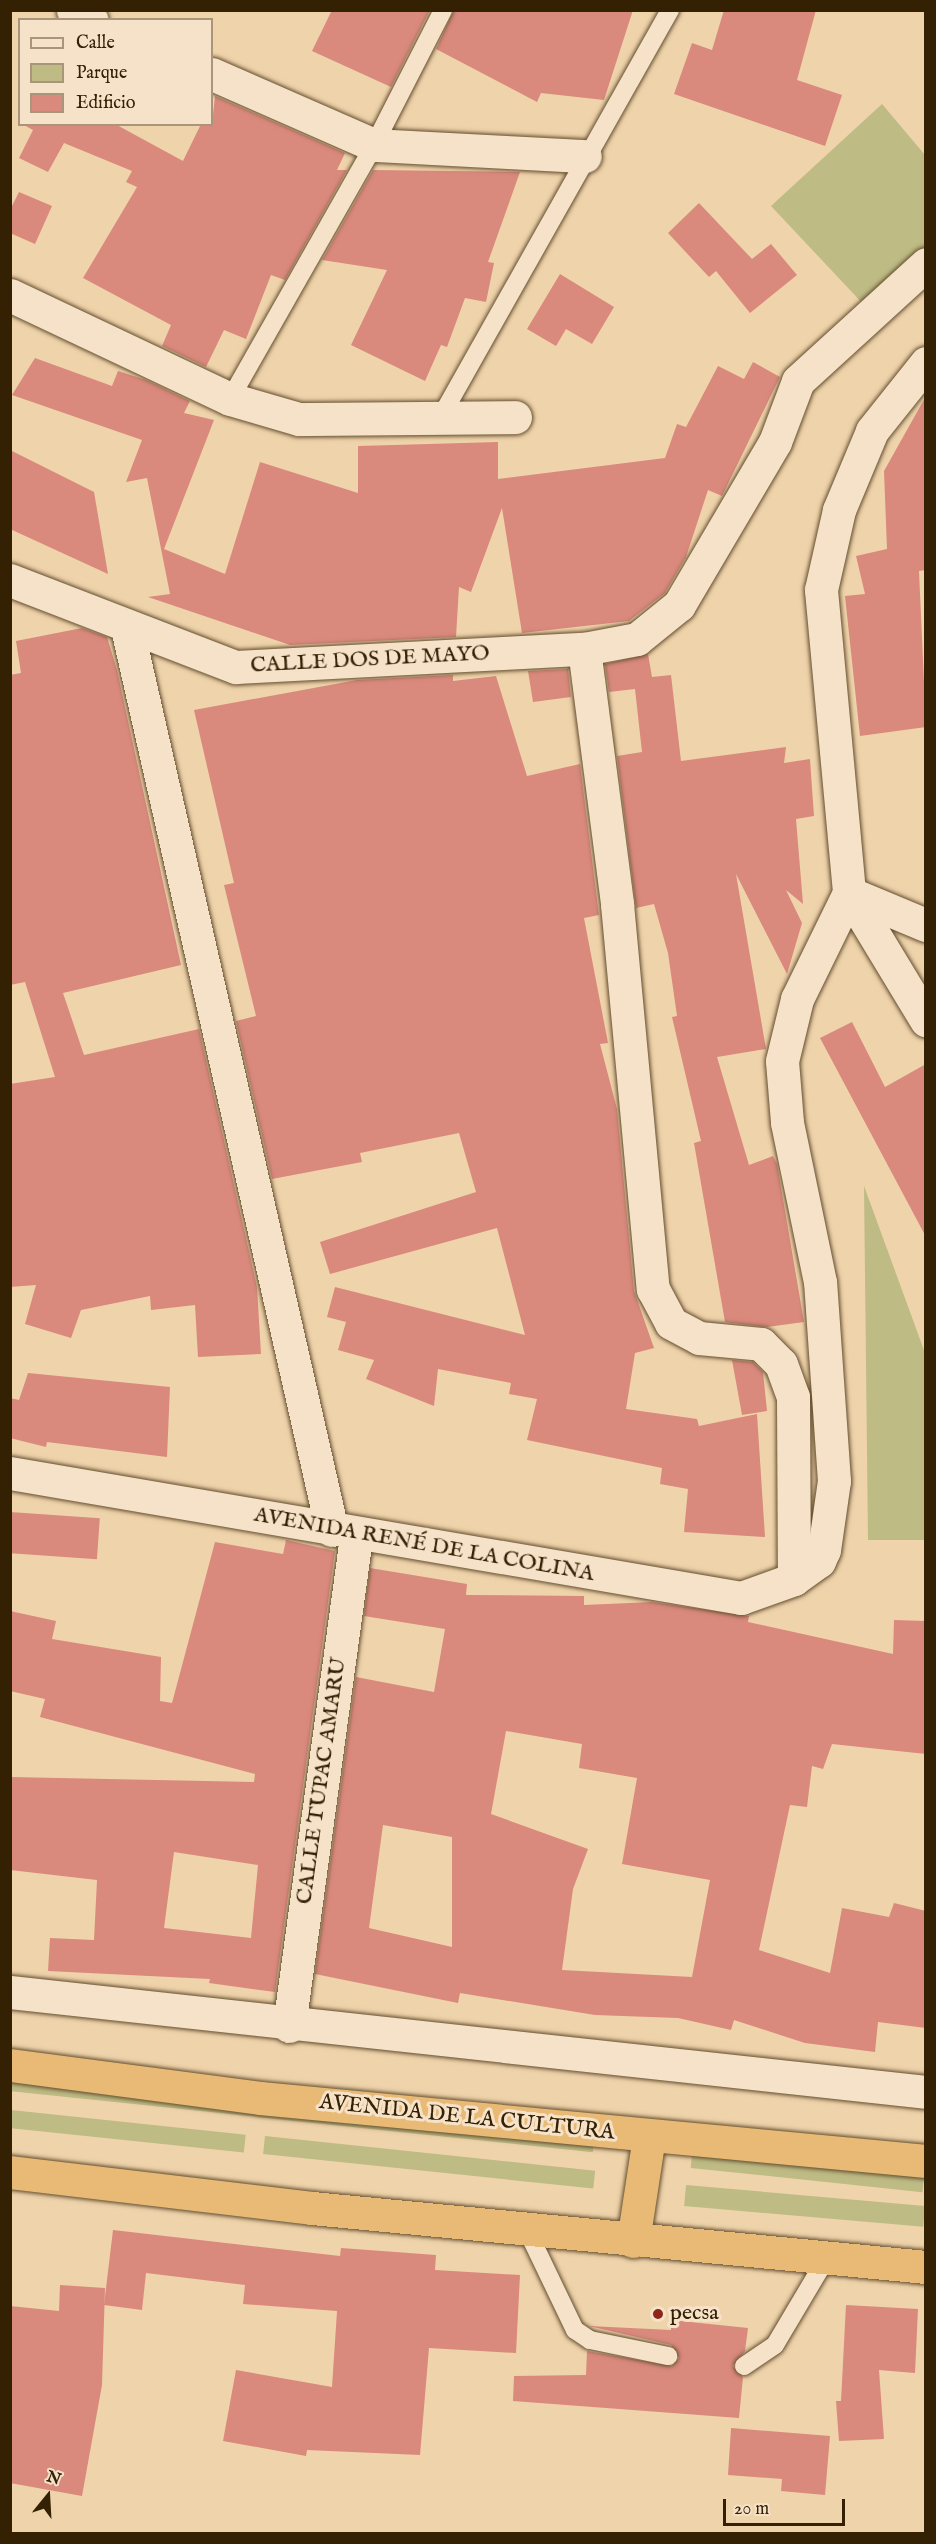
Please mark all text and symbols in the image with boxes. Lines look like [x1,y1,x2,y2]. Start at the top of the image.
legend [18,18,213,126]
text: Calle [76,32,115,55]
text: Parque [76,62,127,85]
text: Edificio [76,92,136,115]
street label: CALLE DOS DE MAYO [250,641,490,679]
street label: AVENIDA RENÉ DE LA COLINA [252,1502,596,1588]
street label: CALLE TUPAC AMARU [292,1656,352,1906]
street label: AVENIDA DE LA CULTURA [318,2089,616,2147]
place label: pecsa [670,2301,719,2327]
marker: pecsa [651,2307,665,2321]
north arrow [18,2466,78,2526]
text: N [44,2467,63,2491]
scale bar [726,2487,848,2525]
text: 20 m [734,2498,769,2521]

